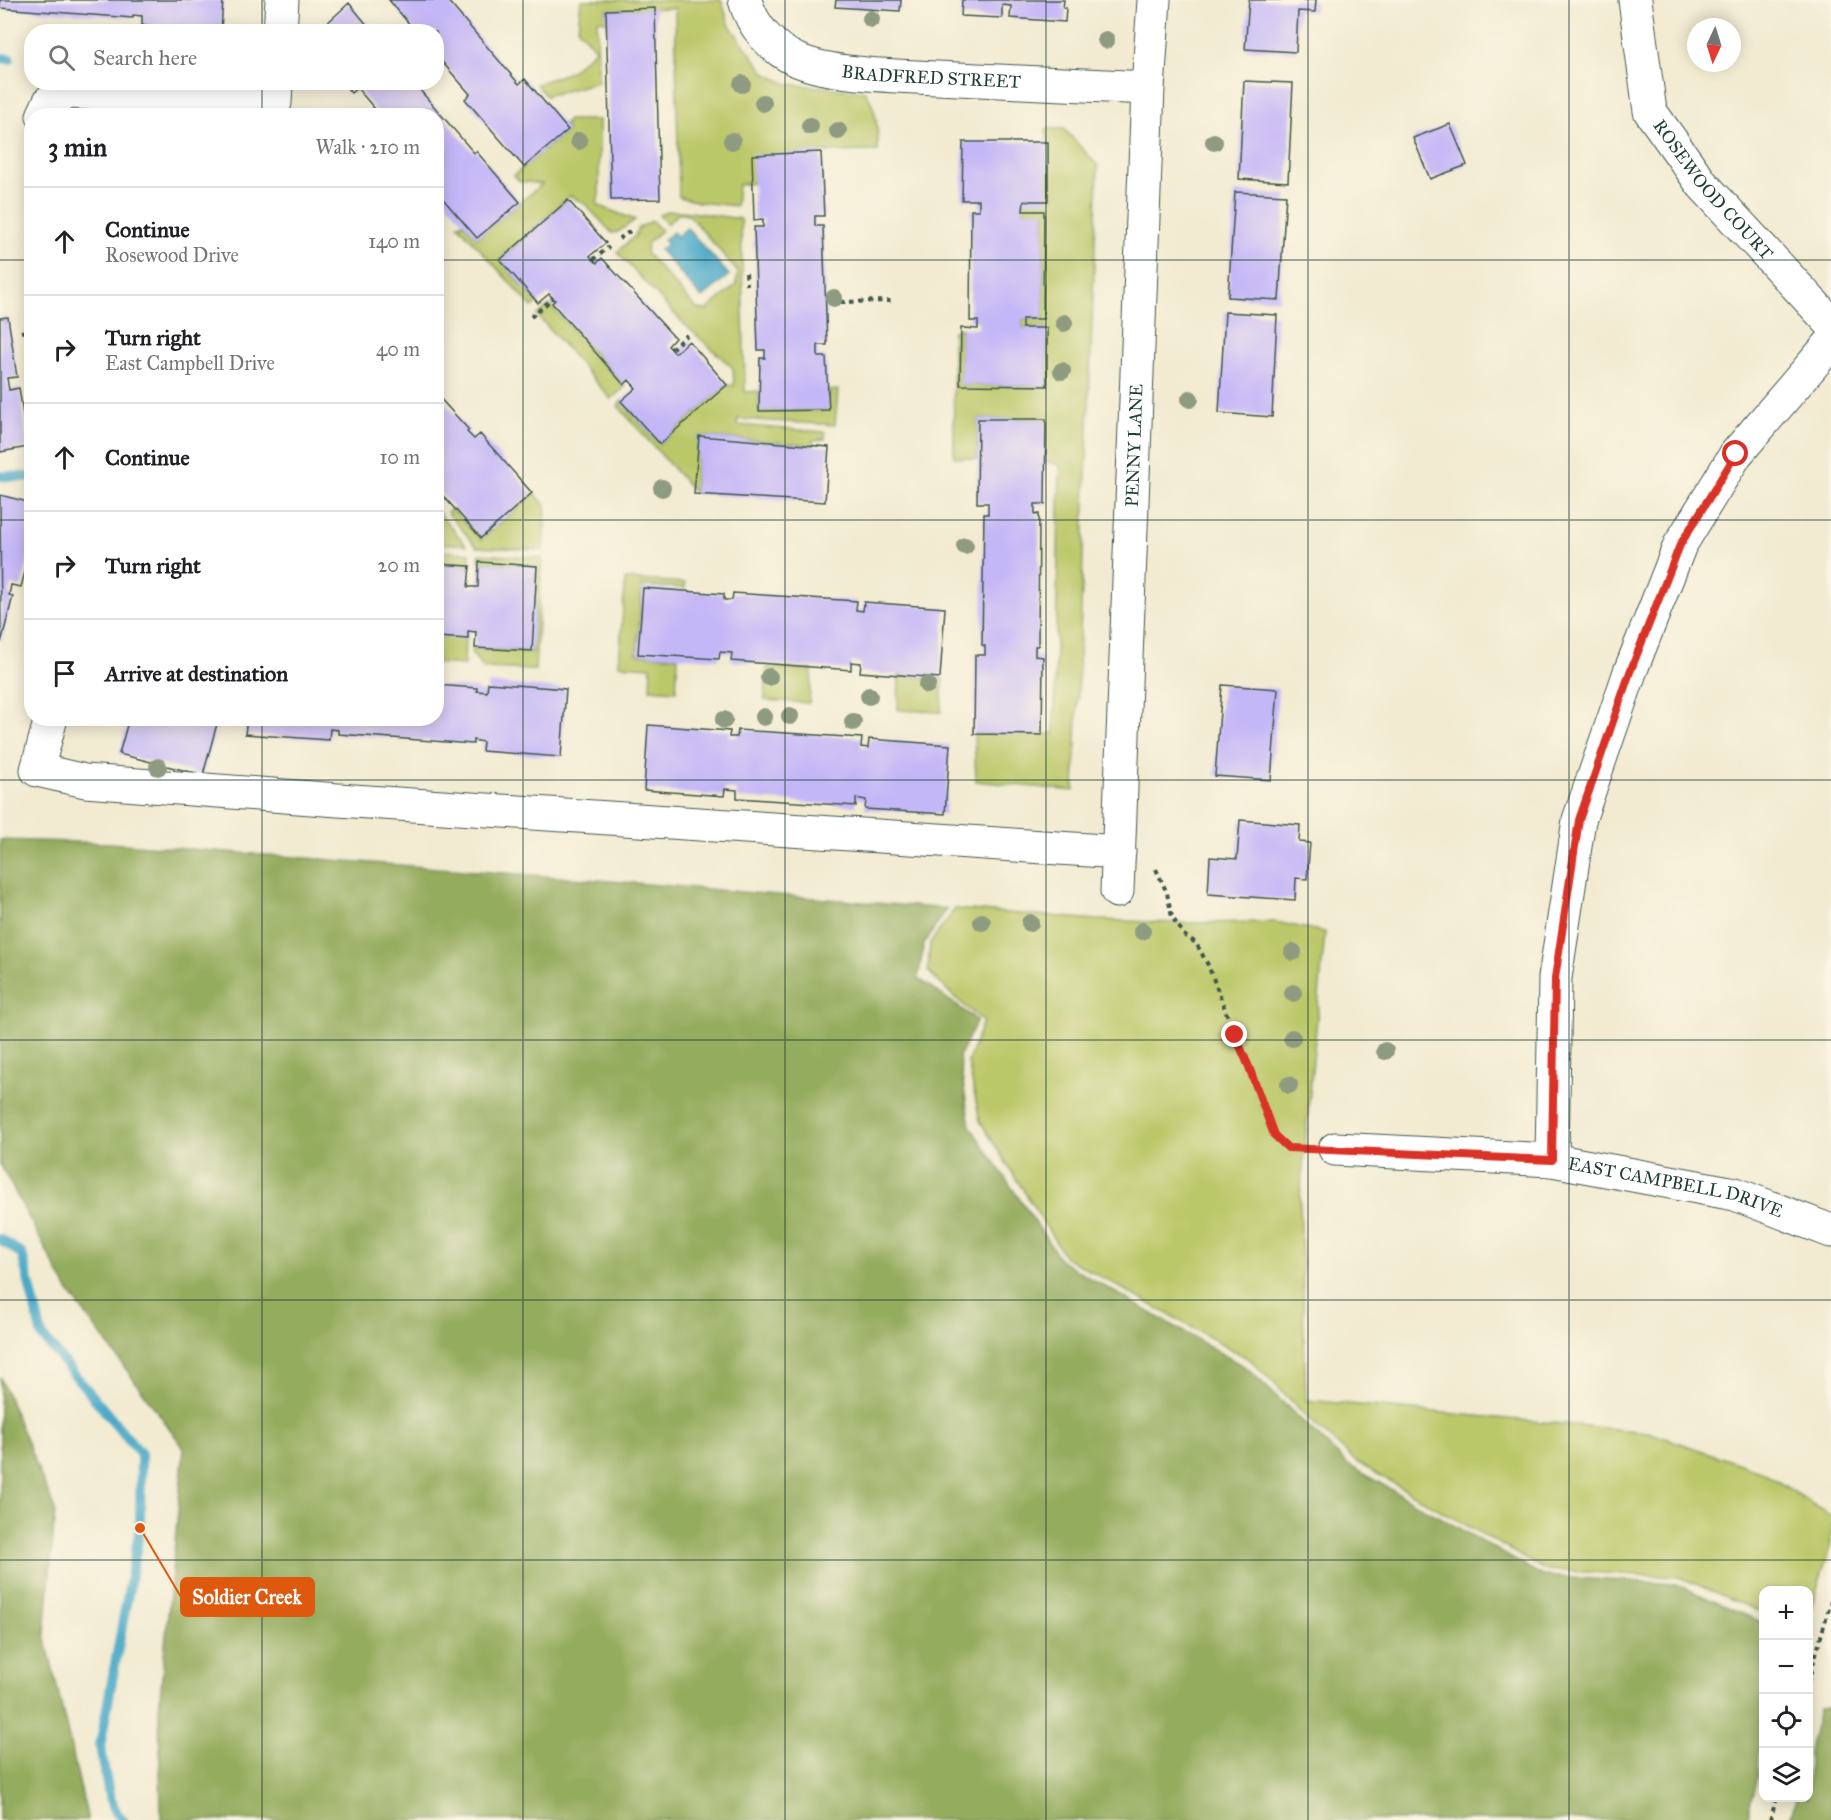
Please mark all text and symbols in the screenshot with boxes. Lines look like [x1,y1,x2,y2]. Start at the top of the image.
north arrow [1687,18,1741,72]
search box [24,24,444,90]
icon: search [45,41,78,74]
text: Search here [93,44,197,71]
street label: BRADFRED STREET [840,60,1021,93]
street label: ROSEWOOD COURT [1649,115,1778,264]
text: 3 min [48,131,107,163]
text: Walk · 210 m [315,135,420,159]
text: Continue [105,216,190,243]
icon: ahead [48,225,81,258]
text: 140 m [368,229,420,253]
text: Rosewood Drive [105,243,239,267]
text: Turn right [105,324,201,351]
icon: right [48,333,81,366]
text: 40 m [376,337,420,361]
text: East Campbell Drive [105,351,275,375]
street label: PENNY LANE [1121,383,1148,507]
route start [1722,440,1748,466]
icon: ahead [48,441,81,474]
text: Continue [105,444,190,471]
text: 10 m [379,445,420,469]
icon: right [48,549,81,582]
text: Turn right [105,552,201,579]
text: 20 m [377,553,420,577]
icon: arrive [48,657,81,690]
text: Arrive at destination [105,660,288,687]
route end [1221,1021,1247,1047]
street label: EAST CAMPBELL DRIVE [1566,1152,1786,1222]
callout: Soldier Creek [181,1578,314,1616]
text: Soldier Creek [192,1585,302,1609]
map controls [1759,1586,1813,1802]
button: + [1759,1586,1813,1640]
button: − [1759,1640,1813,1694]
button: locate [1759,1694,1813,1748]
button: layers [1759,1748,1813,1802]

